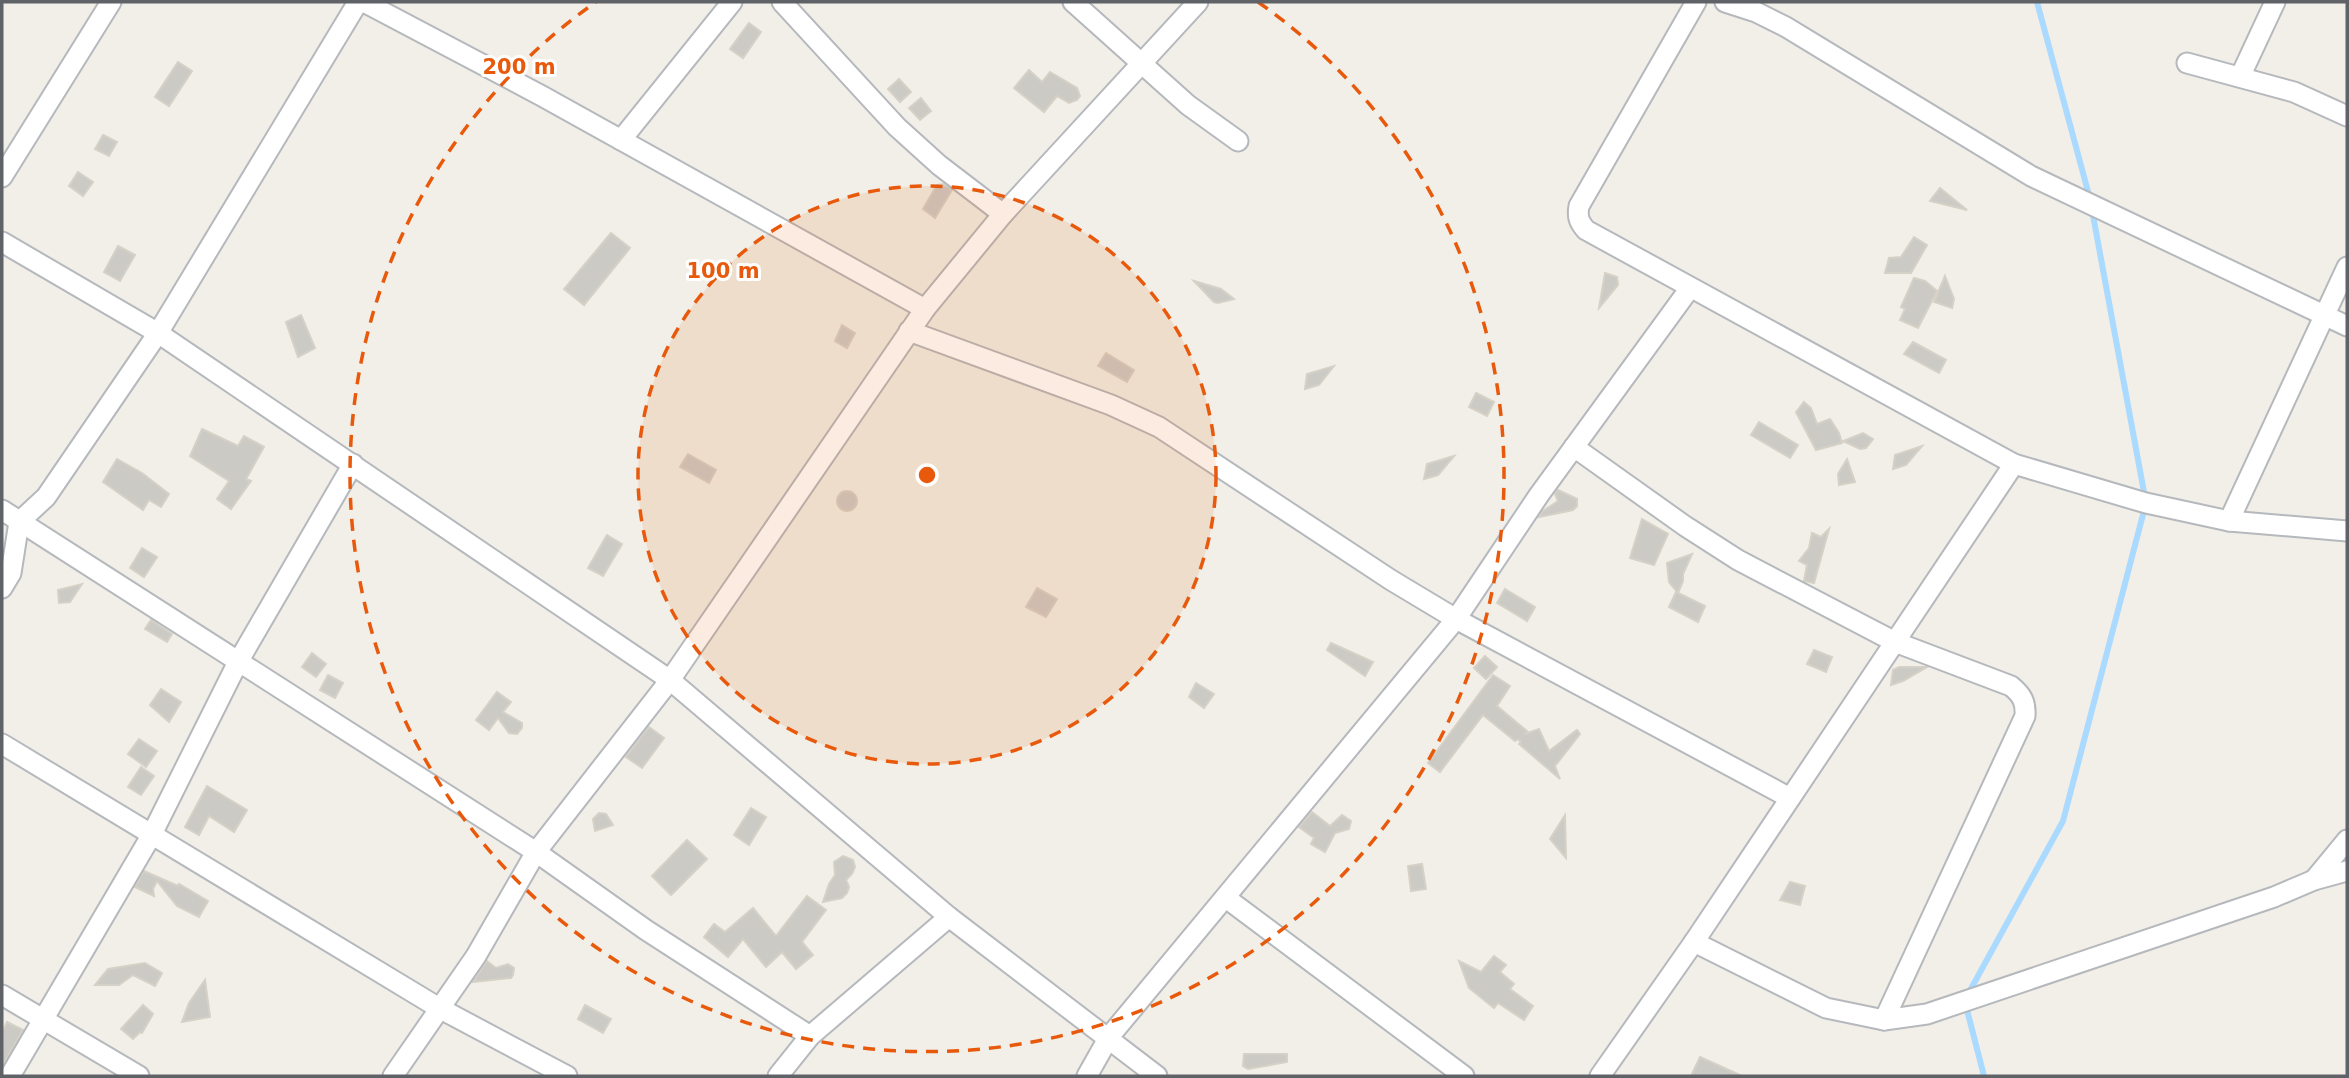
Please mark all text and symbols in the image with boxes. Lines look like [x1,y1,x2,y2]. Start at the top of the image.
text: 200 m [482,55,556,79]
text: 100 m [686,259,760,283]
centre of rings [915,463,939,487]

